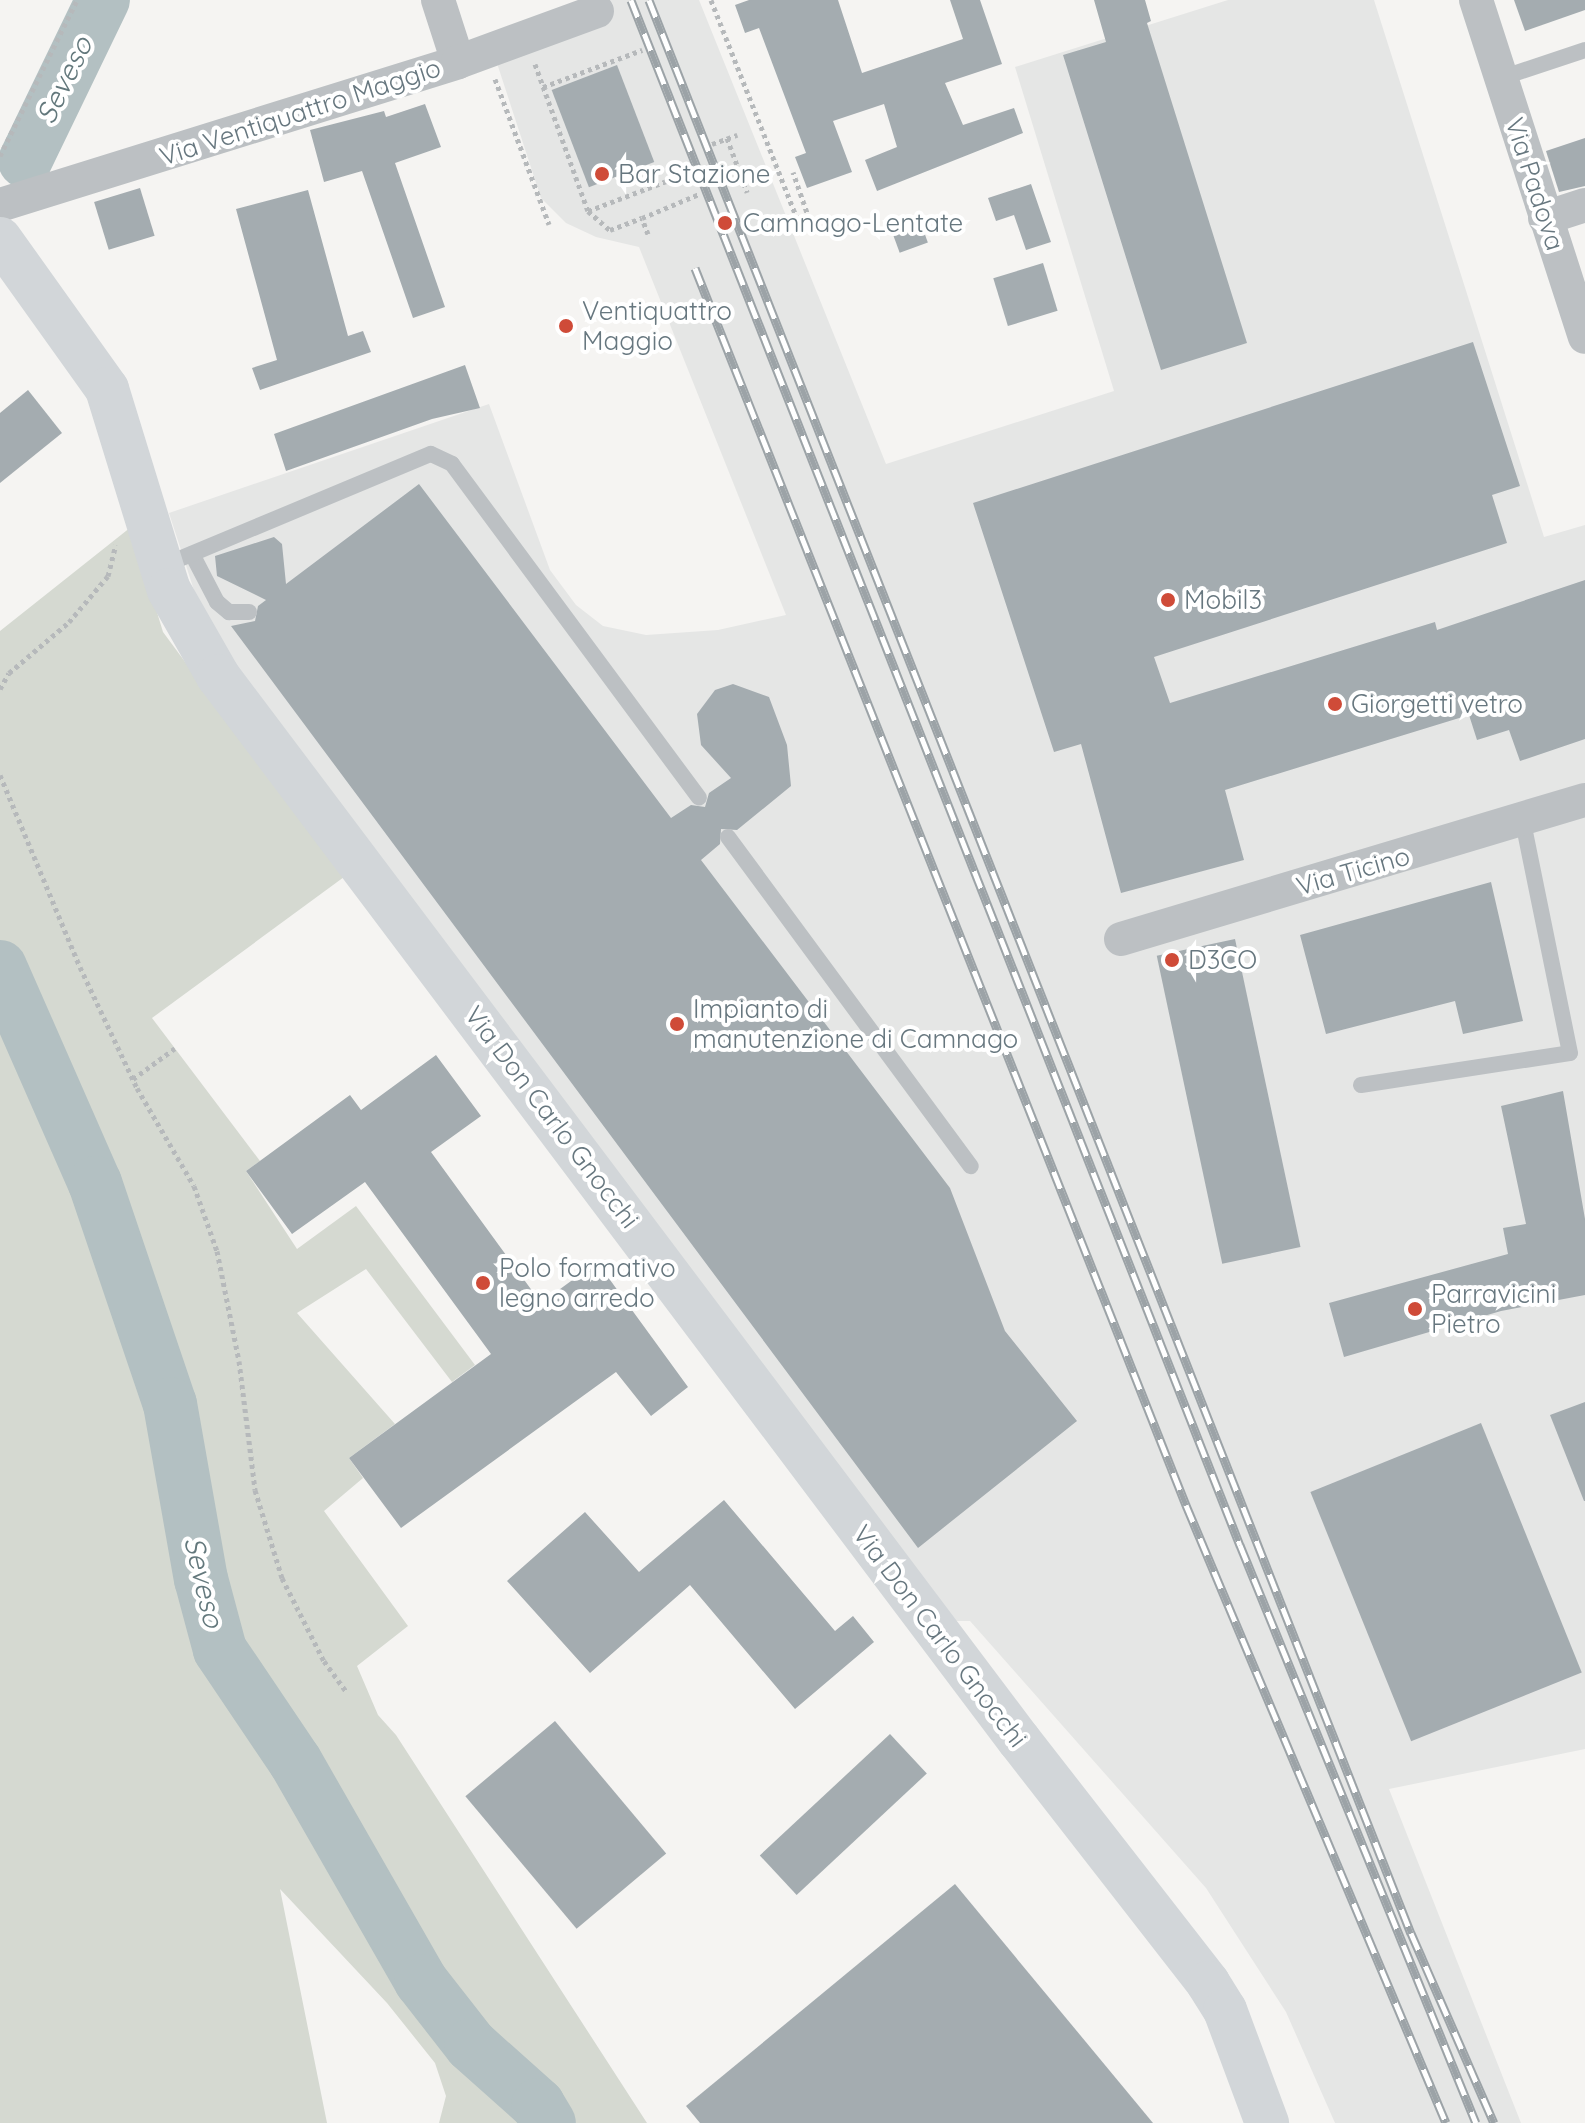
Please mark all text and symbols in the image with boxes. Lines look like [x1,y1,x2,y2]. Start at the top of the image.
water label: Seveso [29,31,99,129]
street label: Via Ventiquattro Maggio [156,52,444,172]
street label: Via Padova [1499,114,1571,254]
place label: Bar Stazione [618,158,770,190]
marker: Bar Stazione [593,165,611,183]
place label: Camnago-Lentate [743,207,963,239]
marker: Camnago-Lentate [714,212,736,234]
place label: Ventiquattro Maggio [582,295,732,356]
marker: Ventiquattro Maggio [557,317,575,335]
place label: Mobil3 [1184,584,1262,616]
marker: Mobil3 [1159,591,1177,609]
place label: Giorgetti vetro [1351,688,1523,720]
marker: Giorgetti vetro [1326,695,1344,713]
street label: Via Ticino [1293,840,1413,902]
place label: D3CO [1188,944,1257,976]
marker: D3CO [1163,951,1181,969]
place label: Impianto di manutenzione di Camnago [693,993,1018,1054]
street label: Via Don Carlo Gnocchi [458,1000,646,1234]
marker: Impianto di manutenzione di Camnago [668,1015,686,1033]
place label: Polo formativo legno arredo [499,1252,676,1314]
marker: Polo formativo legno arredo [474,1274,492,1292]
place label: Parravicini Pietro [1431,1278,1556,1340]
marker: Parravicini Pietro [1406,1300,1424,1318]
street label: Via Don Carlo Gnocchi [846,1519,1034,1753]
water label: Seveso [177,1533,231,1631]

